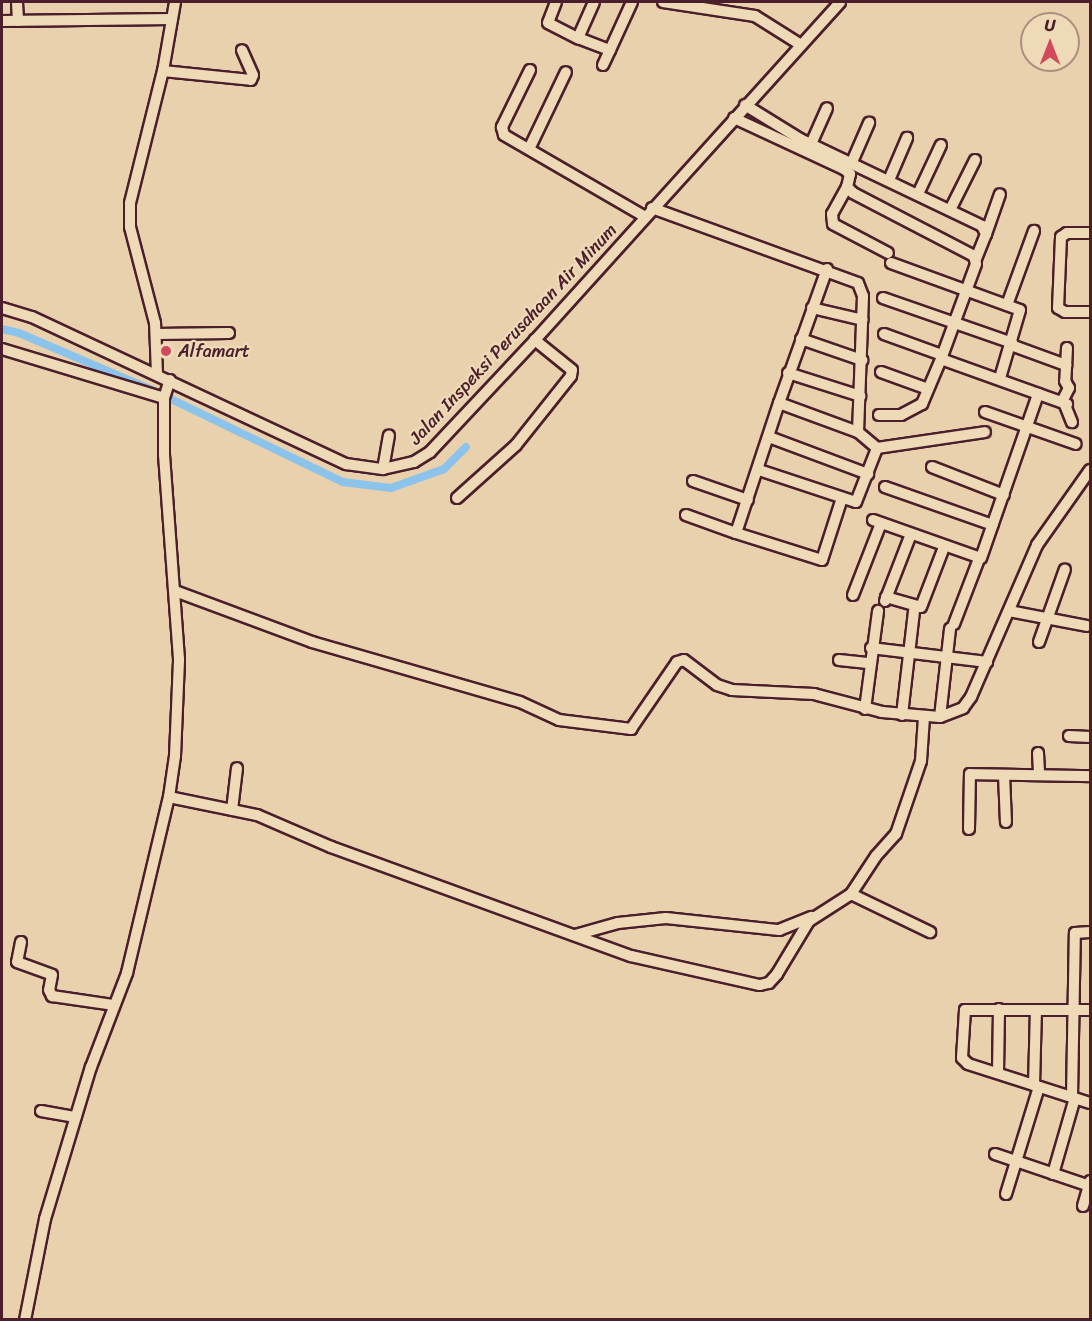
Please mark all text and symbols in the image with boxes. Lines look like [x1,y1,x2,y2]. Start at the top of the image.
text: U [1045,11,1055,40]
north arrow [1020,12,1080,72]
street label: Jalan Inspeksi Perusahaan Air Minum [404,219,622,449]
place label: Alfamart [178,340,250,362]
marker: Alfamart [159,344,173,358]

